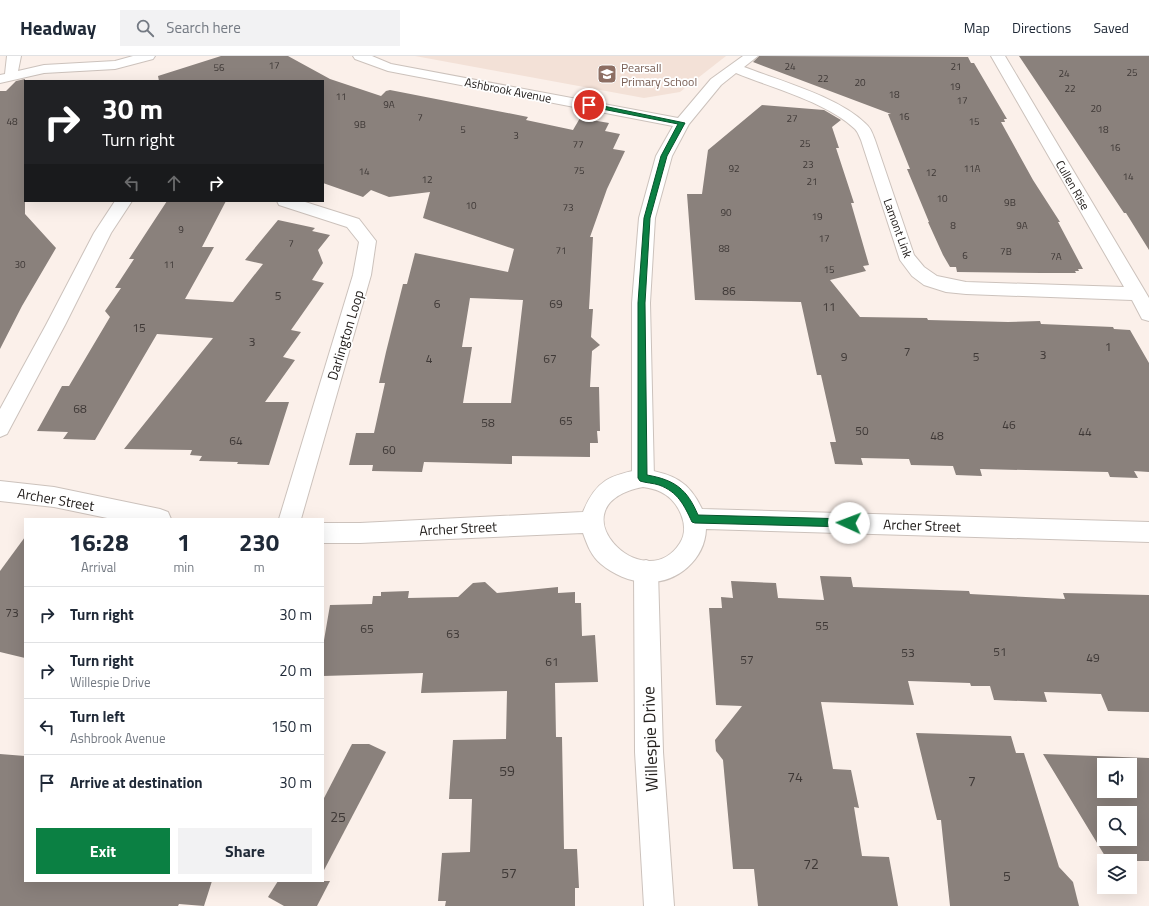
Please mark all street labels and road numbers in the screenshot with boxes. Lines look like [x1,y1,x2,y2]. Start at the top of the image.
street label: Ashbrook Avenue [463,72,553,108]
street label: Cullen Rise [1051,156,1095,214]
street label: Lamont Link [878,196,918,261]
street label: Darlington Loop [321,287,369,383]
street label: Archer Street [16,482,96,516]
street label: Archer Street [883,513,961,537]
street label: Archer Street [419,515,497,541]
street label: Willespie Drive [635,686,665,792]

